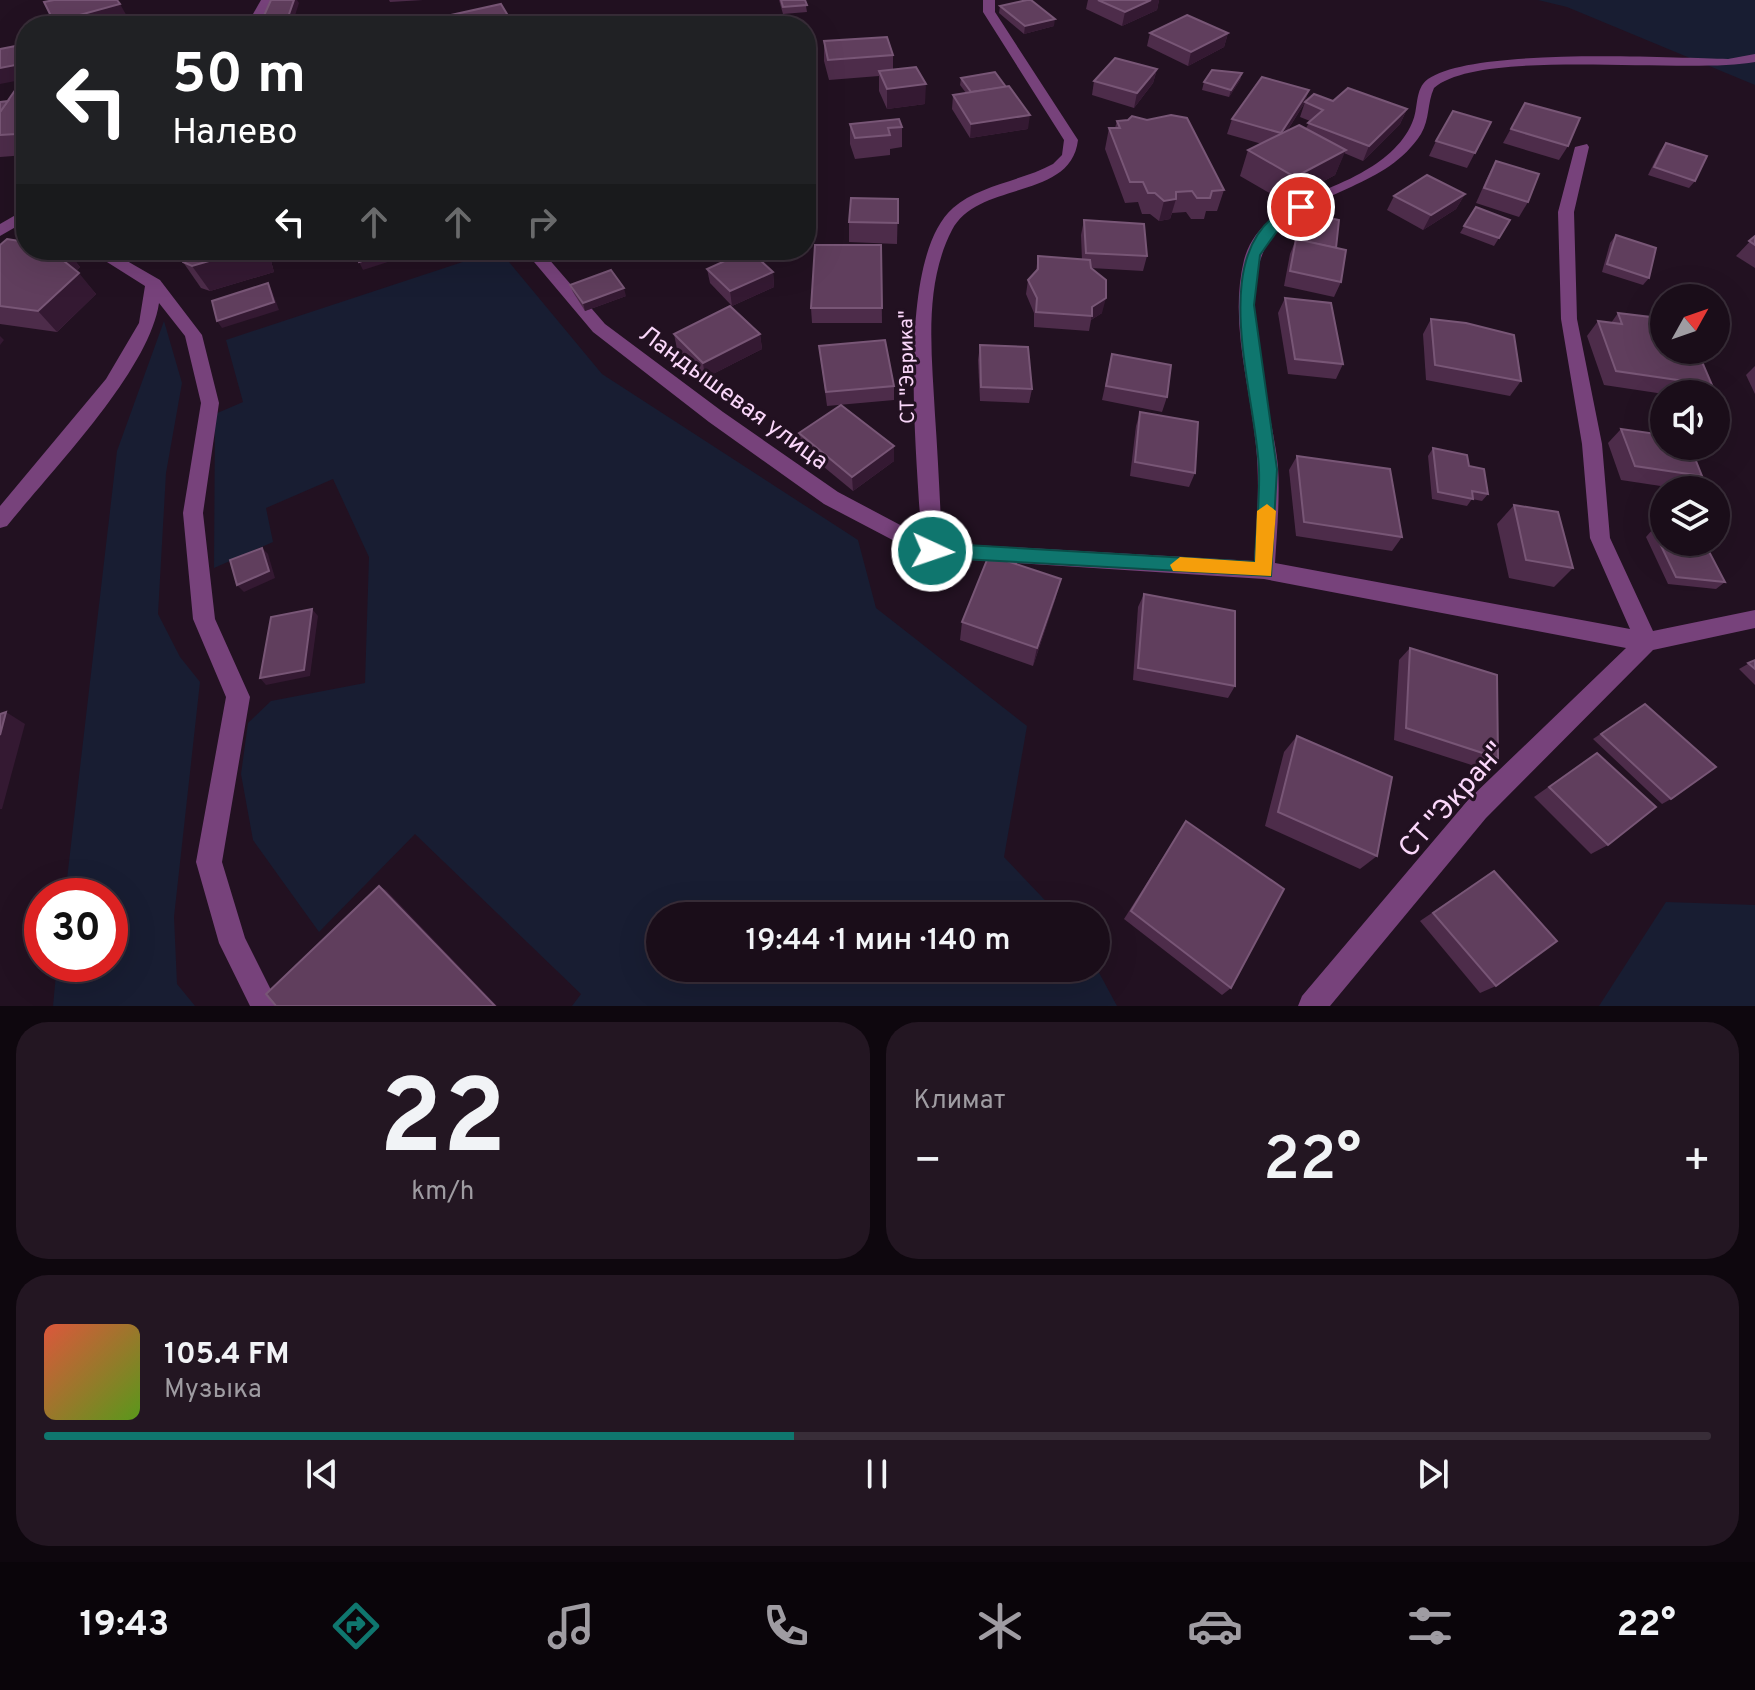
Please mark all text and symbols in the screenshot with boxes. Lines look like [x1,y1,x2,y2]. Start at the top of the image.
text: 50 m [172,42,306,112]
icon: left [40,48,144,152]
text: Налево [172,111,298,157]
pin [1267,173,1335,241]
icon: arrive [1279,185,1323,229]
icon: left [268,200,312,244]
icon: ahead [352,200,396,244]
icon: ahead [436,200,480,244]
icon: right [520,200,564,244]
north arrow [1650,284,1730,364]
map controls [1650,284,1730,556]
street label: СТ "Эврика" [894,310,922,424]
street label: Ландышевая улица [632,320,833,477]
button: sound [1650,380,1730,460]
button: layers [1650,476,1730,556]
position arrow [890,509,974,593]
street label: СТ "Экран" [1392,736,1515,866]
speed limit sign: 30 [24,878,128,982]
text: 19:44 · 1 мин · 140 m [746,923,1010,960]
text: 22 [379,1058,506,1190]
text: Климат [914,1085,1005,1118]
text: 22° [1263,1125,1361,1201]
text: − [914,1135,942,1191]
text: + [1683,1135,1711,1191]
text: km/h [411,1176,474,1209]
text: 105.4 FM [164,1337,290,1374]
text: Музыка [164,1374,262,1407]
icon: previous [300,1452,344,1496]
icon: pause [855,1452,899,1496]
icon: next [1411,1452,1455,1496]
icon: directions [328,1598,384,1654]
icon: music [543,1598,599,1654]
icon: phone [758,1598,814,1654]
icon: climate [972,1598,1028,1654]
icon: car [1187,1598,1243,1654]
icon: filters [1402,1598,1458,1654]
text: 19:43 [79,1603,169,1649]
text: 22° [1617,1603,1676,1649]

